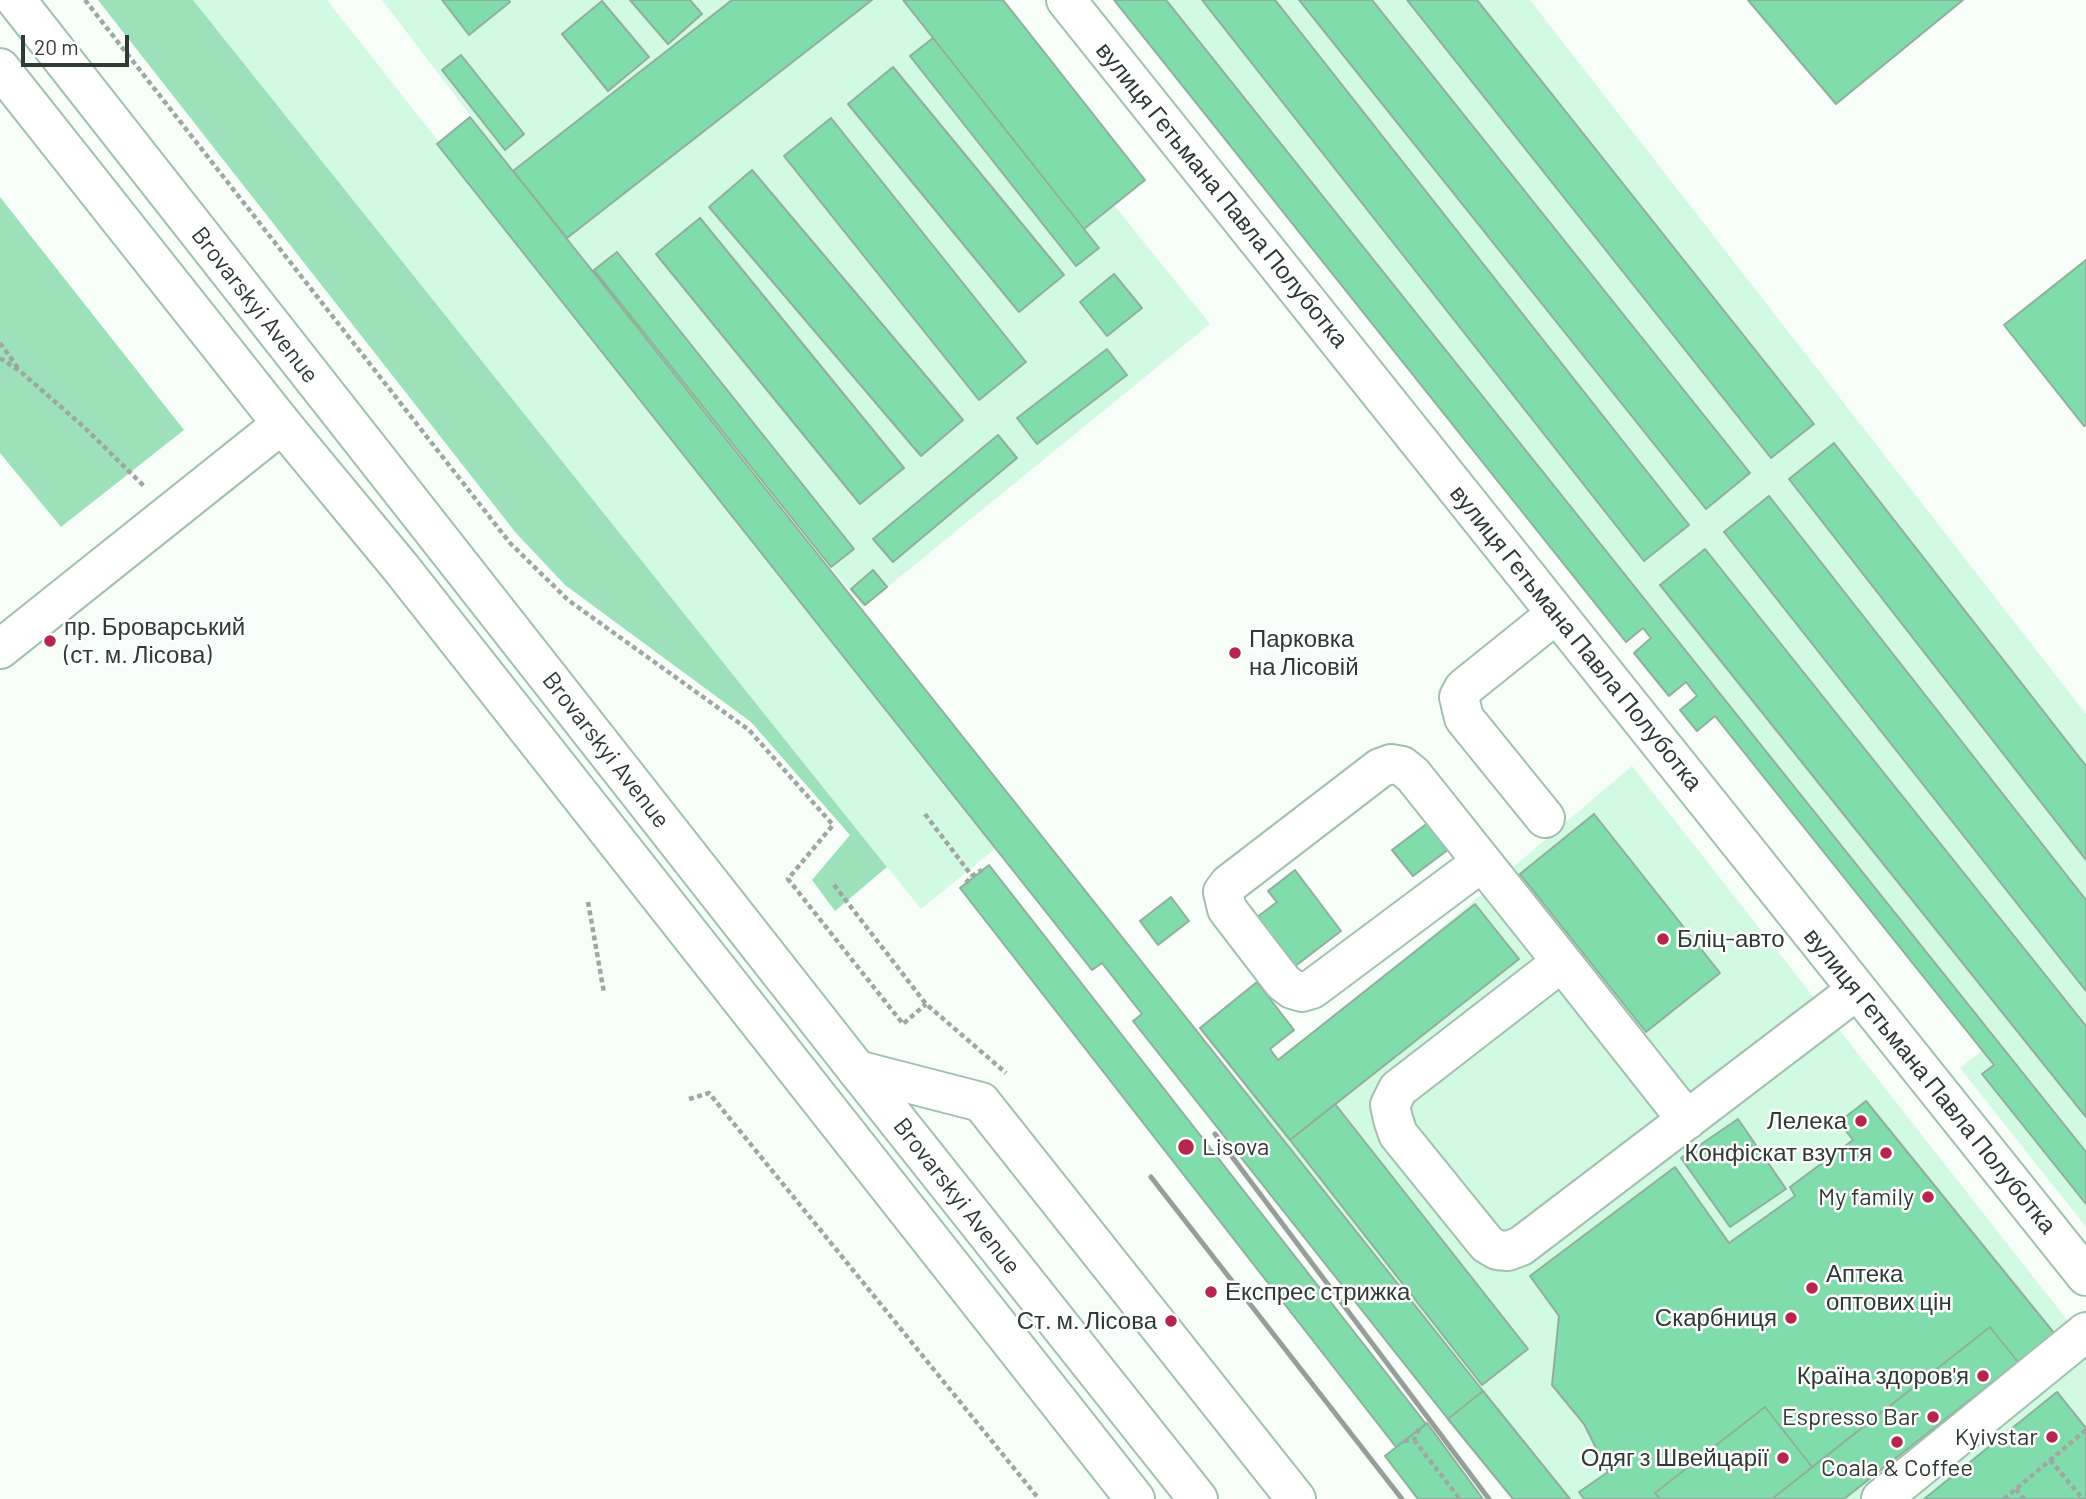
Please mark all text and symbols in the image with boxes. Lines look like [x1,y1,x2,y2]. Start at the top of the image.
scale bar [24,21,133,65]
text: 20 m [34,34,79,59]
street label: вулиця Гетьмана Павла Полуботка [1090,37,1354,353]
street label: Brovarskyi Avenue [185,221,325,389]
street label: вулиця Гетьмана Павла Полуботка [1444,480,1708,796]
place label: пр. Броварський (ст. м. Лісова) [64,613,245,669]
place label: Парковка на Лісовій [1249,625,1359,681]
marker: пр. Броварський (ст. м. Лісова) [42,633,58,649]
marker: Парковка на Лісовій [1227,645,1243,661]
street label: Brovarskyi Avenue [536,666,676,834]
street label: вулиця Гетьмана Павла Полуботка [1798,923,2062,1239]
place label: Бліц-авто [1677,925,1785,953]
marker: Бліц-авто [1655,931,1671,947]
place label: Лелека [1767,1107,1847,1135]
street label: Brovarskyi Avenue [887,1112,1027,1280]
marker: Лелека [1853,1113,1869,1129]
place label: Lisova [1202,1133,1269,1161]
marker: Lisova [1176,1137,1196,1157]
place label: Конфіскат взуття [1685,1139,1872,1167]
marker: Конфіскат взуття [1878,1145,1894,1161]
place label: My family [1818,1183,1914,1211]
marker: My family [1920,1189,1936,1205]
place label: Аптека оптових цін [1826,1260,1952,1316]
place label: Експрес стрижка [1225,1278,1410,1306]
marker: Аптека оптових цін [1804,1280,1820,1296]
marker: Експрес стрижка [1203,1284,1219,1300]
place label: Скарбниця [1655,1304,1777,1332]
place label: Ст. м. Лісова [1017,1307,1157,1335]
marker: Скарбниця [1783,1310,1799,1326]
marker: Ст. м. Лісова [1163,1313,1179,1329]
place label: Країна здоров'я [1797,1362,1969,1390]
marker: Країна здоров'я [1975,1368,1991,1384]
place label: Espresso Bar [1782,1403,1919,1431]
marker: Espresso Bar [1925,1409,1941,1425]
place label: Kyivstar [1955,1423,2038,1451]
marker: Kyivstar [2044,1429,2060,1445]
marker: Coala & Coffee [1889,1434,1905,1450]
place label: Одяг з Швейцарії [1581,1444,1769,1472]
marker: Одяг з Швейцарії [1775,1450,1791,1466]
place label: Coala & Coffee [1821,1454,1973,1482]

